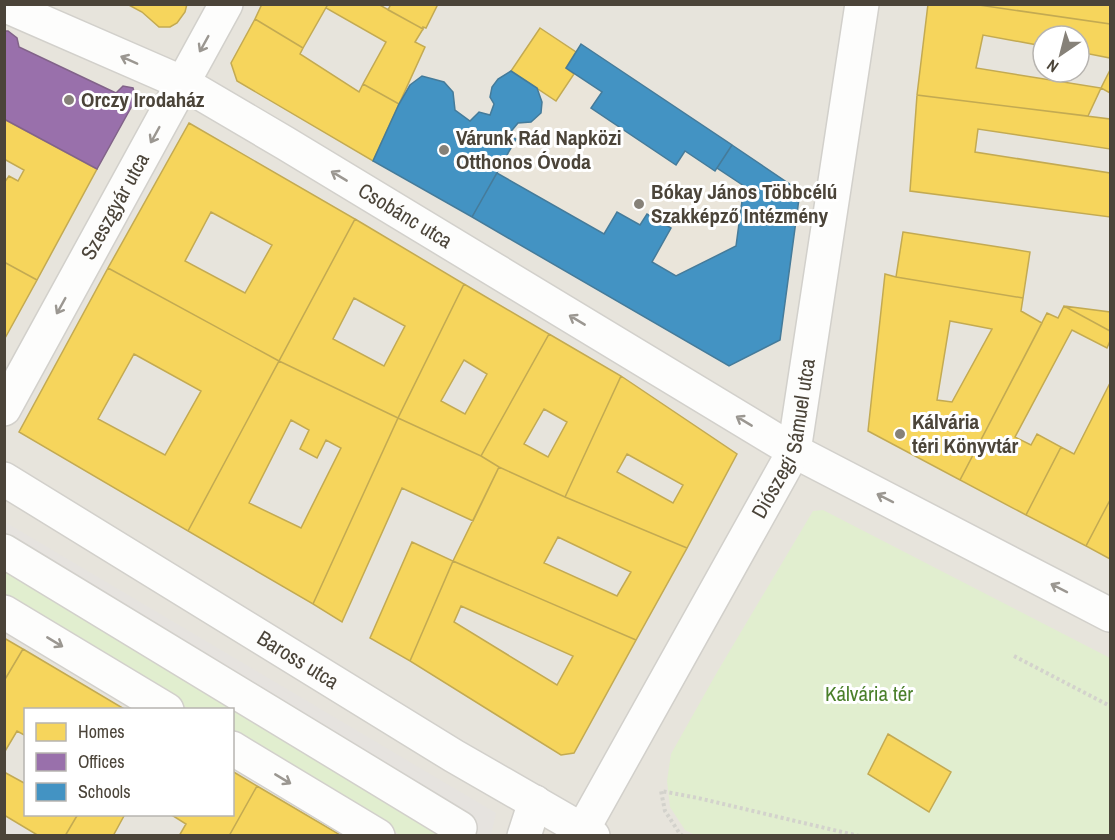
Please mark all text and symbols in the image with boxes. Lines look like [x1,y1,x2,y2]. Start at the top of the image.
north arrow [1031,24,1091,84]
one-way arrow [198,35,210,52]
one-way arrow [121,54,139,65]
text: N [1042,55,1063,78]
place label: Orczy Irodaház [81,85,205,114]
marker: Orczy Irodaház [62,93,76,107]
place label: Várunk Rád Napközi Otthonos Óvoda [456,123,622,176]
one-way arrow [149,125,160,143]
marker: Várunk Rád Napközi Otthonos Óvoda [437,143,451,157]
street label: Szeszgyár utca [74,147,156,265]
one-way arrow [331,169,348,181]
street label: Csobánc utca [353,176,458,255]
place label: Bókay János Többcélú Szakképző Intézmény [651,177,837,230]
marker: Bókay János Többcélú Szakképző Intézmény [632,197,646,211]
one-way arrow [55,296,66,314]
one-way arrow [569,314,586,326]
street label: Diószegi Sámuel utca [744,356,822,523]
place label: Kálvária téri Könyvtár [912,407,1019,460]
one-way arrow [736,415,753,427]
marker: Kálvária téri Könyvtár [893,427,907,441]
one-way arrow [877,492,895,503]
one-way arrow [1050,582,1068,593]
street label: Baross utca [252,623,345,696]
one-way arrow [46,636,63,648]
park label: Kálvária tér [825,679,913,708]
legend [24,708,234,816]
text: Homes [78,719,125,744]
text: Offices [78,749,125,774]
one-way arrow [274,773,291,785]
text: Schools [78,779,131,804]

